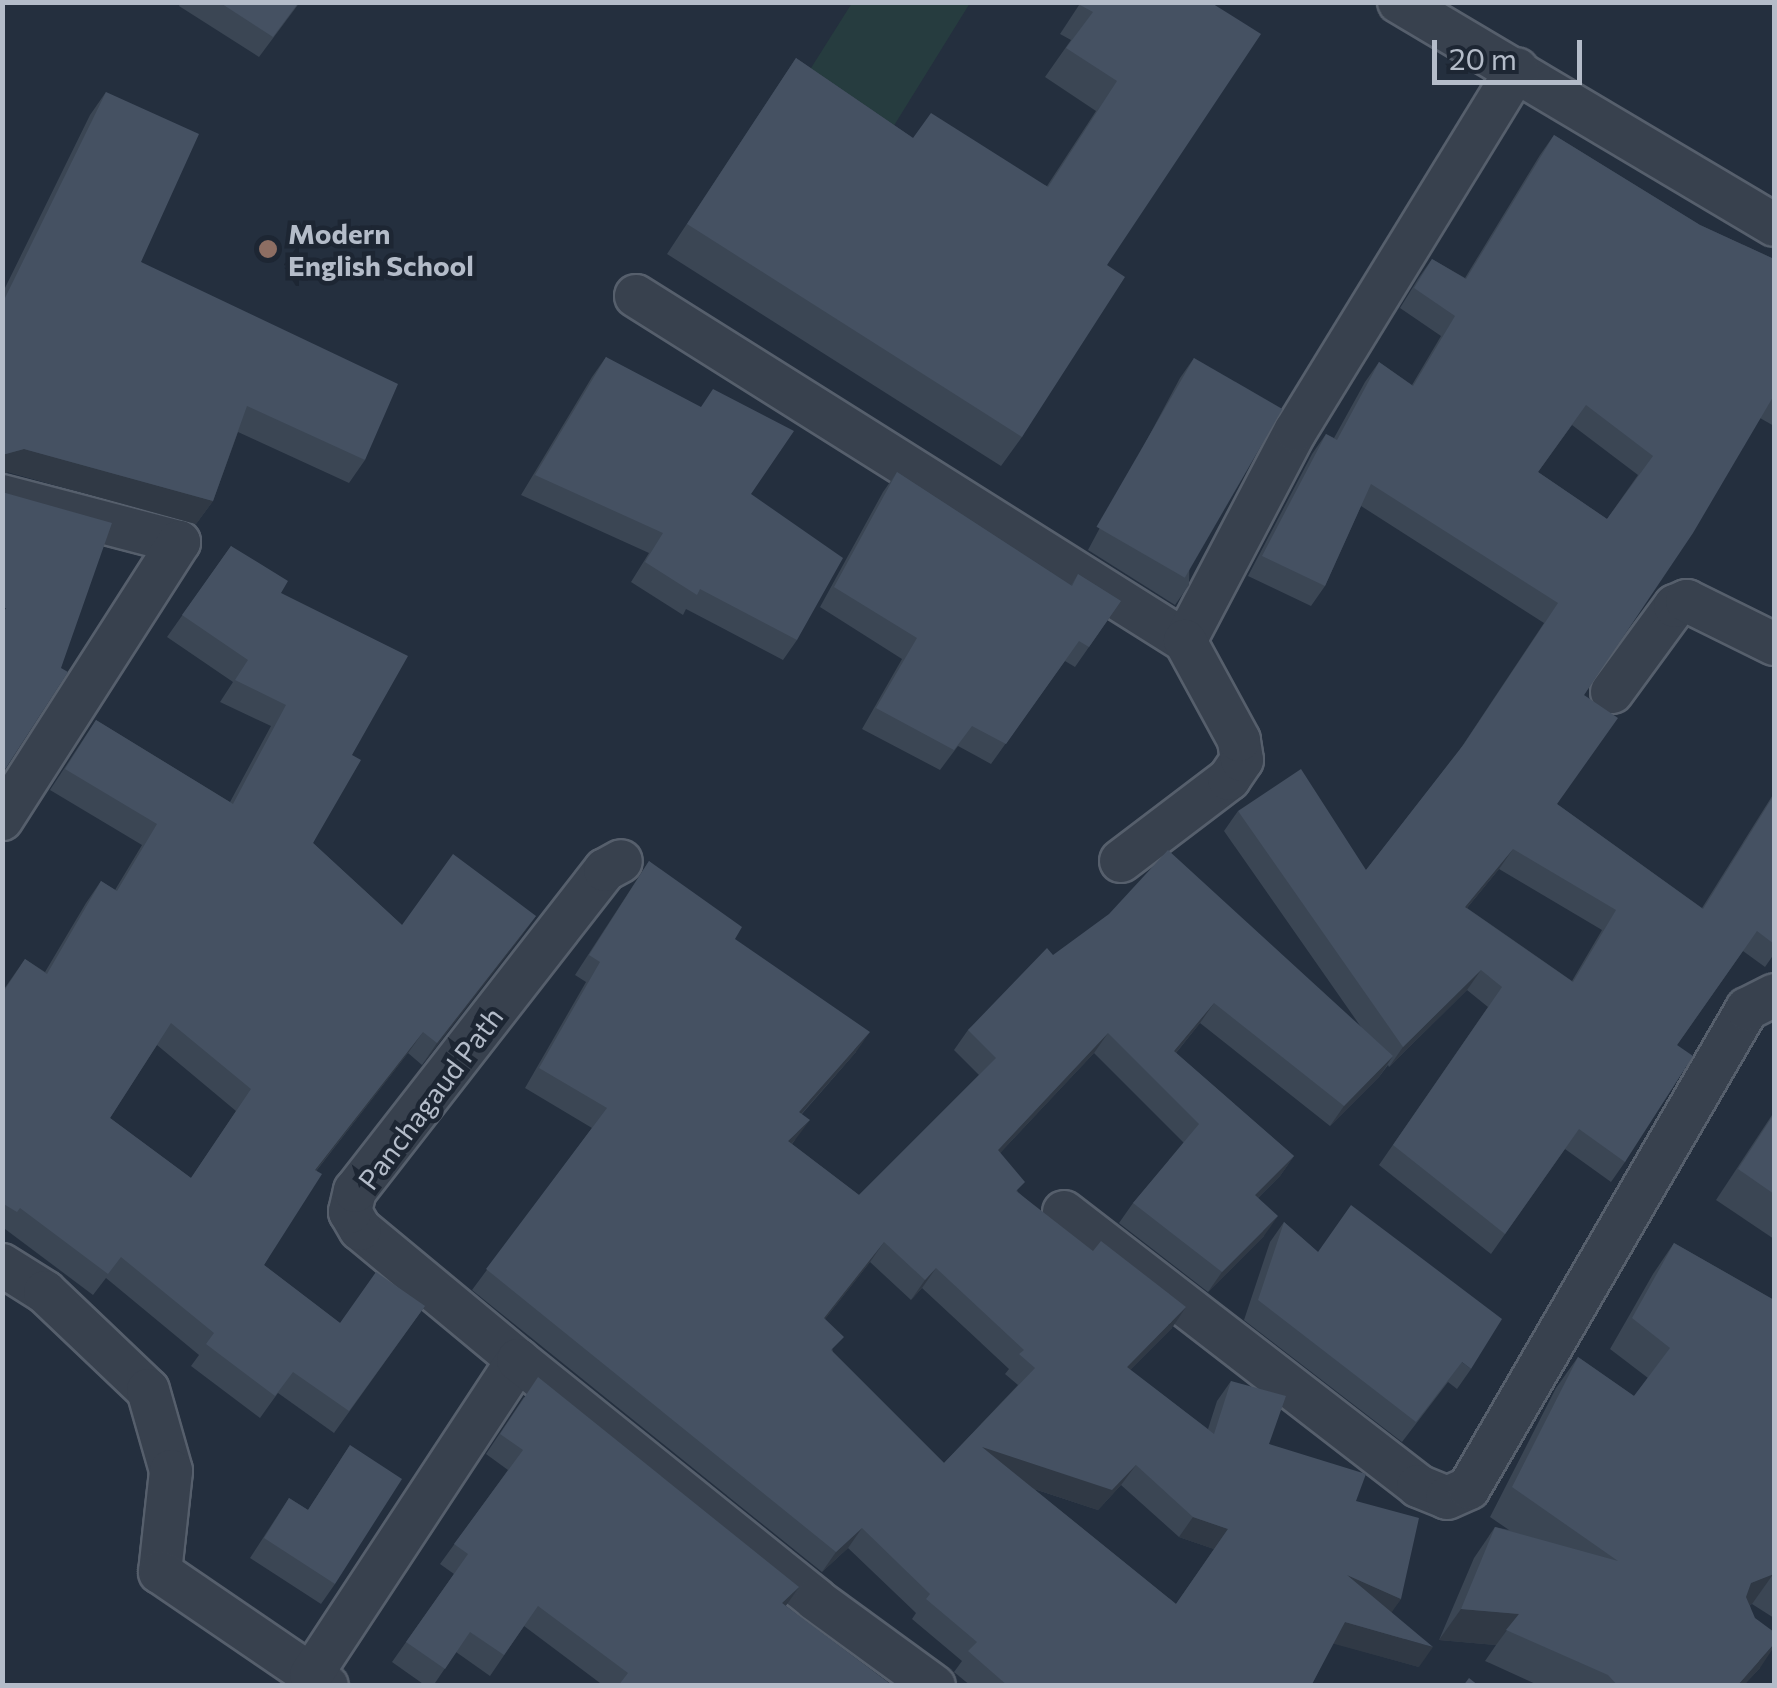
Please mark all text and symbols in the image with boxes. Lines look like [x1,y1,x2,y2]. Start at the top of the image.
scale bar [1437,20,1587,82]
text: 20 m [1449,39,1517,76]
place label: Modern English School [288,216,474,282]
marker: Modern English School [257,238,279,260]
street label: Panchagaud Path [351,1000,509,1196]

